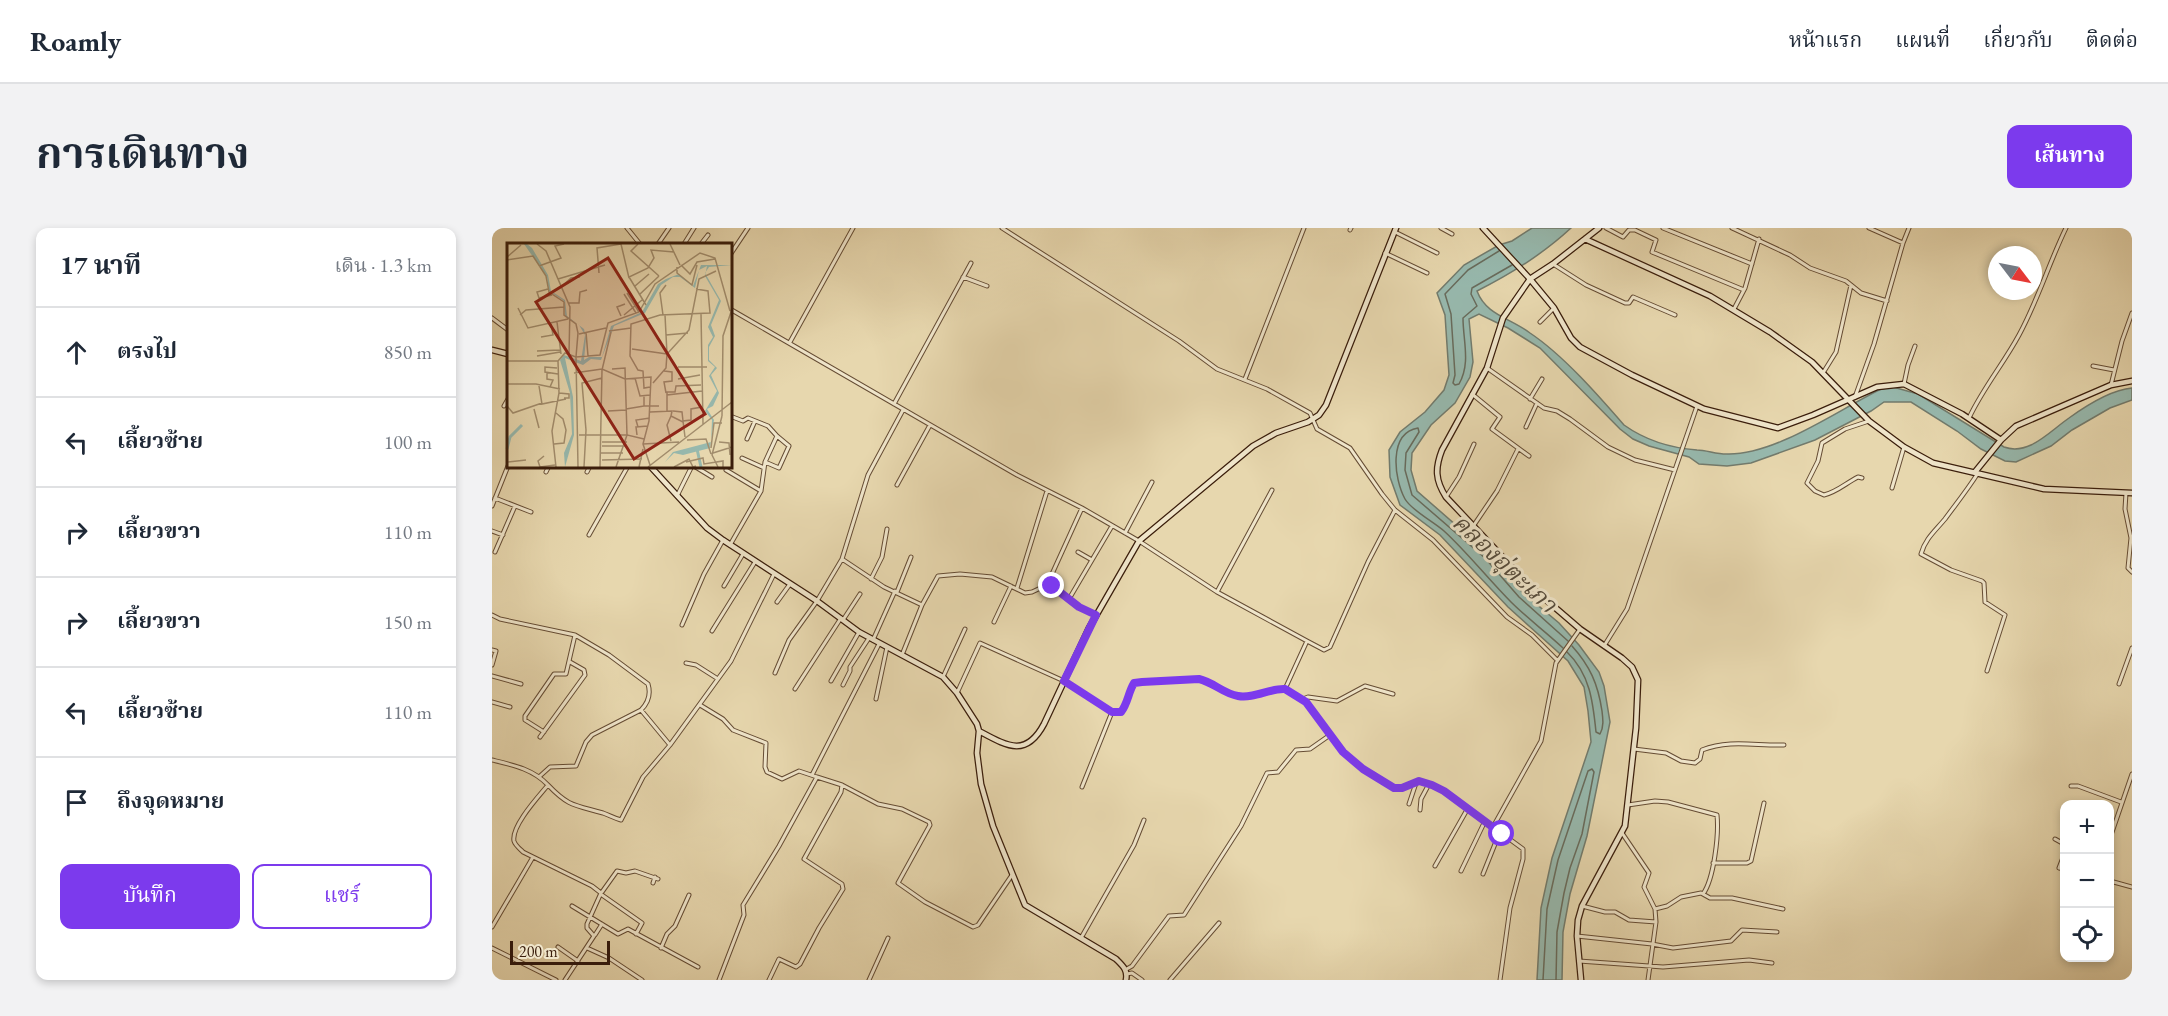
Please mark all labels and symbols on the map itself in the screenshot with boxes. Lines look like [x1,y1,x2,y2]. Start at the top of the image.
inset map [507,243,732,468]
north arrow [1988,246,2042,300]
water label: คลองอุ่ตะเภา [1446,507,1565,621]
route end [1038,572,1064,598]
route start [1488,820,1514,846]
scale bar [510,938,610,966]

